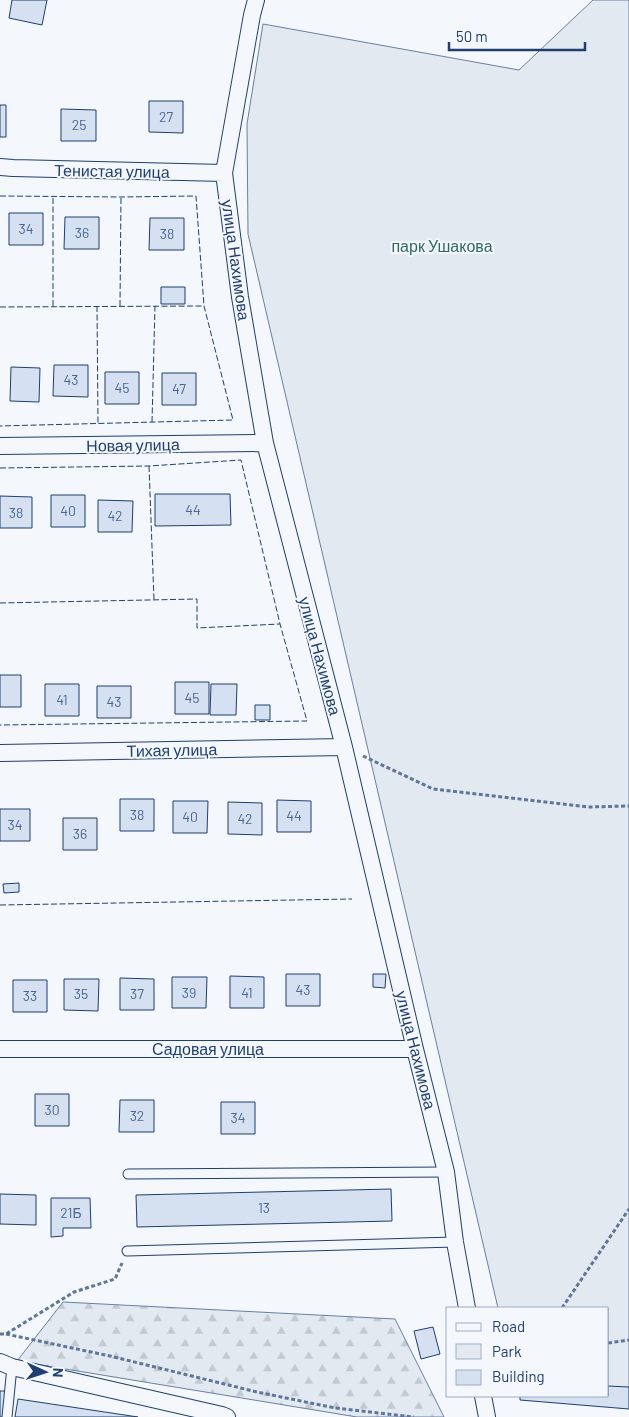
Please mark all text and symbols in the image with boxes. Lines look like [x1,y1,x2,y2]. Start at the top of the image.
scale bar [449,20,585,52]
text: 50 m [456,27,488,45]
house number: 27 [159,108,173,125]
house number: 25 [72,116,86,133]
street label: Тенистая улица [54,160,170,181]
street label: улица Нахимова [219,198,254,322]
house number: 34 [19,220,33,237]
house number: 36 [75,224,89,241]
house number: 38 [160,225,174,242]
park label: парк Ушакова [391,236,493,255]
house number: 43 [64,371,78,388]
house number: 45 [115,379,129,396]
house number: 47 [172,380,186,397]
street label: Новая улица [86,434,180,455]
house number: 44 [185,501,201,518]
house number: 40 [60,502,76,519]
house number: 38 [9,504,23,521]
house number: 42 [107,507,123,524]
street label: улица Нахимова [296,595,345,717]
house number: 45 [185,689,199,706]
house number: 41 [56,691,68,708]
house number: 43 [107,693,121,710]
street label: Тихая улица [127,739,218,760]
house number: 38 [130,806,144,823]
house number: 44 [286,807,302,824]
house number: 40 [182,808,198,825]
house number: 42 [237,810,253,827]
house number: 34 [8,816,22,833]
house number: 36 [73,825,87,842]
house number: 43 [296,981,310,998]
house number: 39 [182,984,196,1001]
house number: 41 [241,984,253,1001]
house number: 35 [74,985,88,1002]
house number: 37 [130,985,144,1002]
house number: 33 [23,987,37,1004]
street label: улица Нахимова [393,989,440,1111]
street label: Садовая улица [152,1039,264,1058]
house number: 30 [44,1101,60,1118]
house number: 32 [130,1107,144,1124]
house number: 34 [231,1109,245,1126]
house number: 13 [258,1199,270,1216]
house number: 21Б [60,1204,82,1221]
legend [446,1307,609,1397]
text: Road [492,1317,525,1335]
text: Park [492,1342,522,1360]
north arrow [20,1347,70,1397]
text: Building [492,1367,545,1385]
text: N [50,1368,67,1378]

